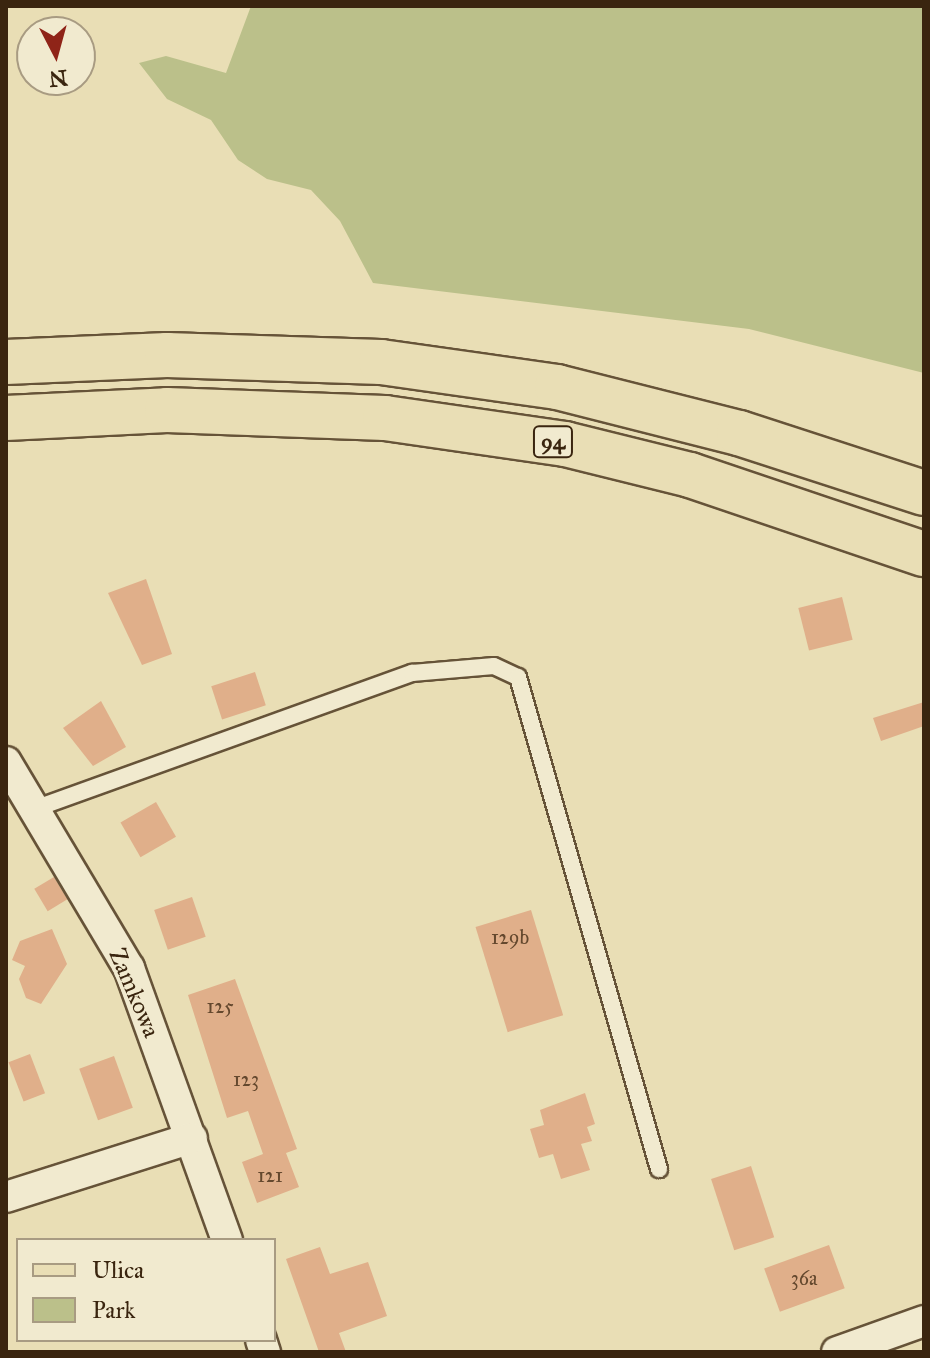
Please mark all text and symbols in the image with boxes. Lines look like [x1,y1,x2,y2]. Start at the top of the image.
north arrow [16,16,96,96]
text: N [48,64,69,93]
road number: 94 [531,424,575,460]
house number: 129b [491,925,529,949]
street label: Zamkowa [102,944,166,1042]
house number: 125 [207,994,233,1018]
house number: 123 [233,1067,259,1091]
house number: 121 [257,1163,283,1187]
legend [16,1238,276,1342]
text: Ulica [92,1255,144,1285]
house number: 36a [791,1266,817,1290]
text: Park [92,1295,135,1325]

